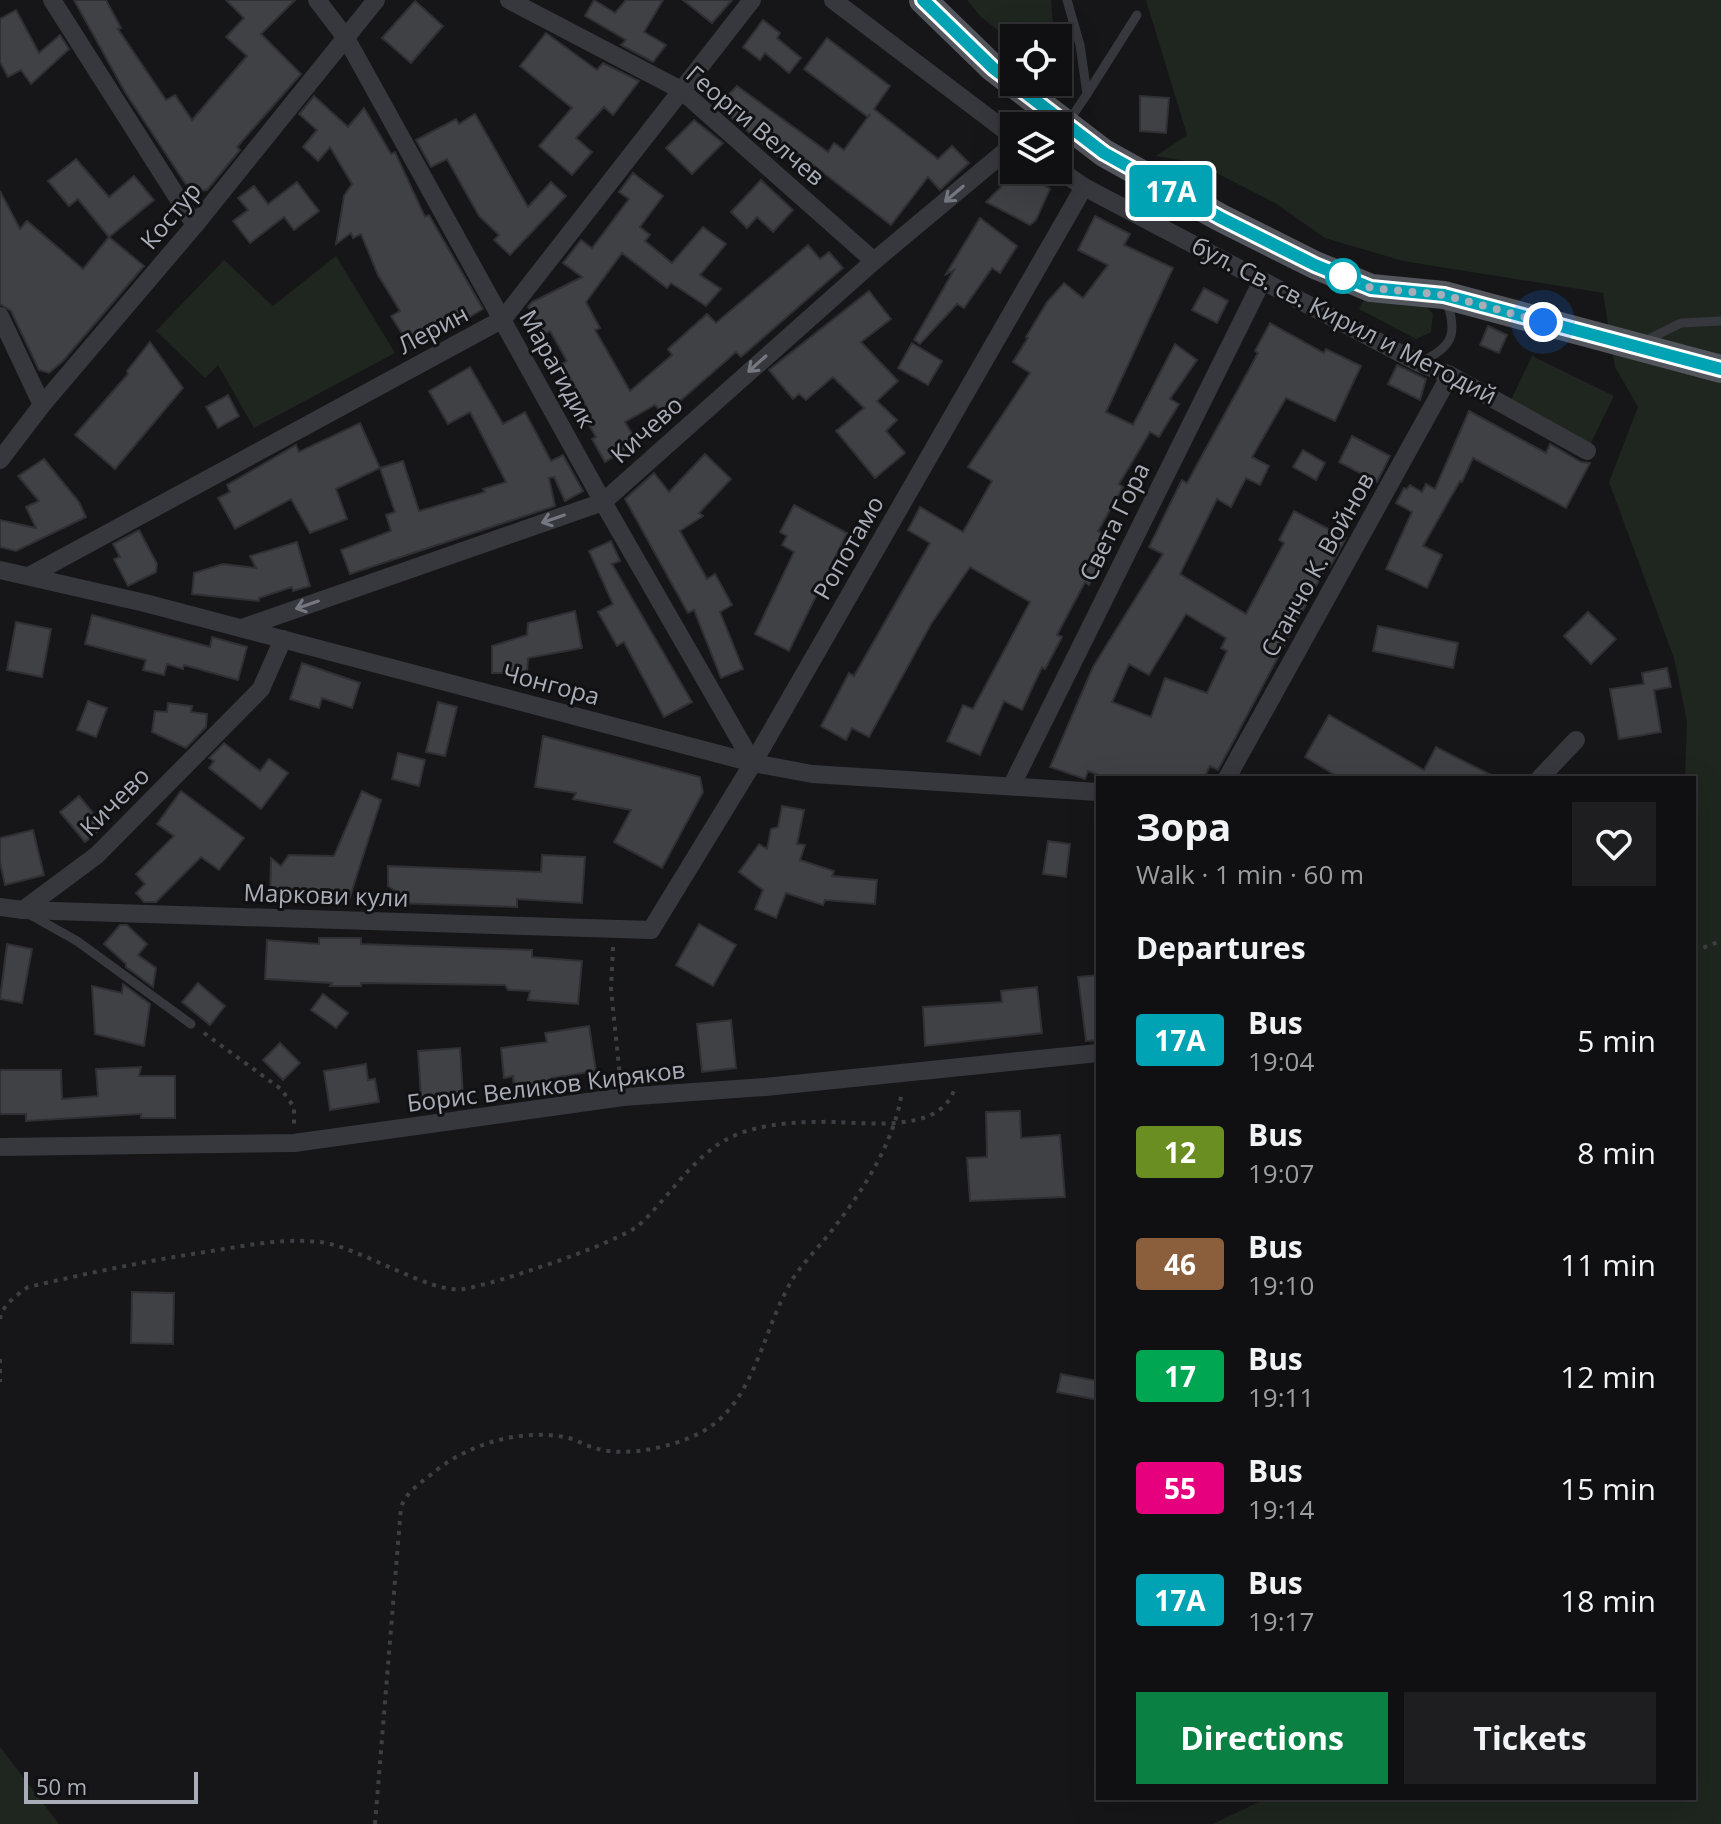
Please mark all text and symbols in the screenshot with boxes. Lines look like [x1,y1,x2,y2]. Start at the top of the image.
map controls [1000,24,1072,184]
button: locate [1000,24,1072,96]
street label: Георги Велчев [680,57,832,193]
button: layers [1000,112,1072,184]
line badge: 17А [1125,165,1217,217]
text: 17А [1145,172,1197,210]
street label: Костур [132,174,208,256]
one-way arrow [944,185,965,203]
street label: бул. Св. св. Кирил и Методий [1187,228,1503,411]
unlabelled marker [1326,259,1360,293]
street label: Лерин [391,296,473,361]
your location [1523,302,1563,342]
street label: Марагидик [512,303,605,434]
one-way arrow [748,355,768,373]
street label: Кичево [603,388,689,470]
street label: Света Гора [1071,457,1157,586]
street label: Станчо К. Войнов [1252,466,1381,662]
street label: Ропотамо [805,489,891,605]
one-way arrow [541,513,566,528]
one-way arrow [295,599,320,614]
street label: Чонгора [499,655,604,712]
street label: Кичево [72,759,156,843]
text: Зора [1136,800,1231,852]
button: heart [1572,802,1656,886]
text: Walk · 1 min · 60 m [1136,856,1364,892]
street label: Маркови кули [243,875,409,914]
text: Departures [1136,927,1306,968]
text: Bus [1248,1002,1303,1043]
text: 5 min [1577,1020,1656,1061]
text: 17А [1154,1021,1206,1059]
text: 19:04 [1248,1043,1314,1079]
street label: Борис Великов Киряков [405,1052,687,1119]
text: Bus [1248,1114,1303,1155]
text: 8 min [1577,1132,1656,1173]
text: 12 [1164,1133,1196,1171]
text: 19:07 [1248,1155,1314,1191]
text: Bus [1248,1226,1303,1267]
text: 11 min [1560,1244,1656,1285]
text: 46 [1164,1245,1196,1283]
text: 19:10 [1248,1267,1314,1303]
text: Bus [1248,1338,1303,1379]
text: 12 min [1560,1356,1656,1397]
text: 17 [1164,1357,1196,1395]
text: 19:11 [1248,1379,1314,1415]
text: Bus [1248,1450,1303,1491]
text: 15 min [1560,1468,1656,1509]
text: 55 [1164,1469,1196,1507]
text: 19:14 [1248,1491,1314,1527]
text: Bus [1248,1562,1303,1603]
text: 18 min [1560,1580,1656,1621]
text: 17А [1154,1581,1206,1619]
text: 19:17 [1248,1603,1314,1639]
button: Directions [1136,1692,1388,1784]
button: Tickets [1404,1692,1656,1784]
scale bar [24,1768,198,1804]
text: 50 m [36,1771,87,1801]

